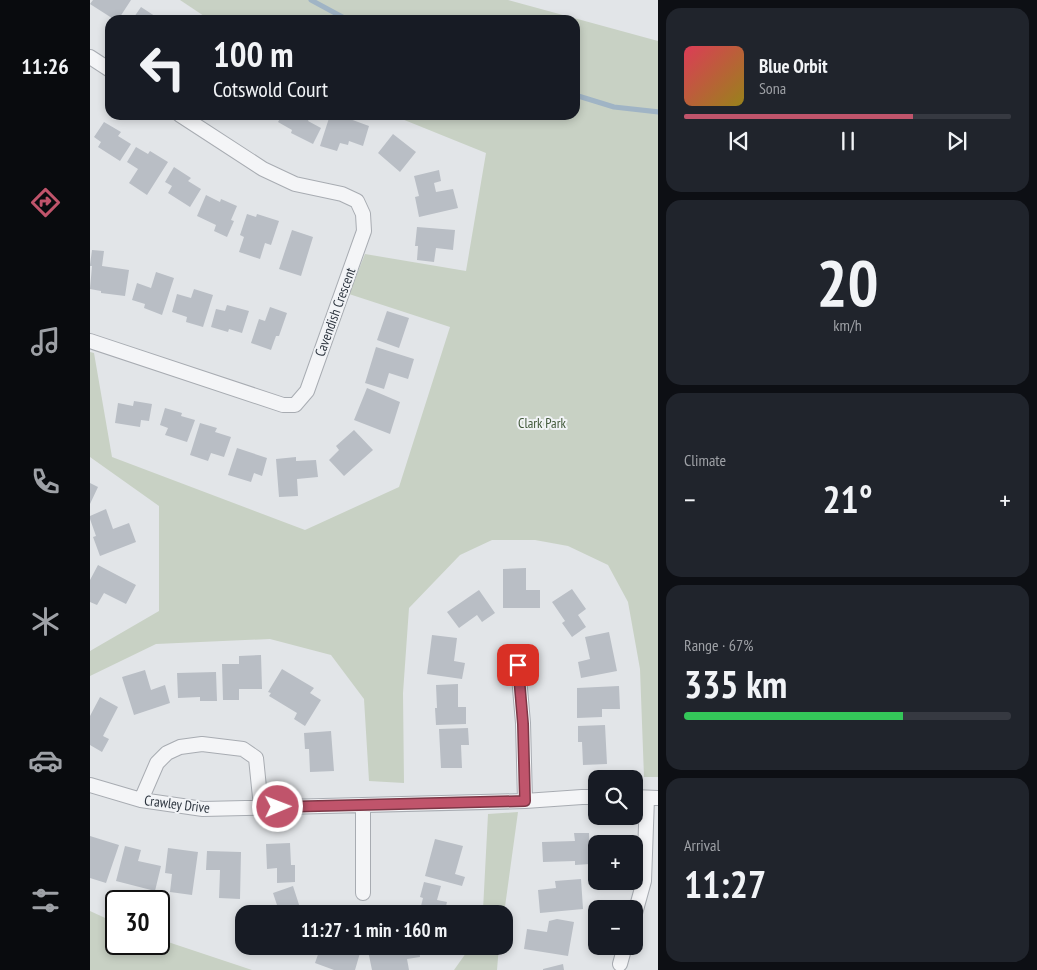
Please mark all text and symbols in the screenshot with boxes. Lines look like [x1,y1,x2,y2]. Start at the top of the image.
text: 100 m [213,31,294,77]
icon: left [130,35,195,100]
text: 11:26 [21,52,69,80]
text: Blue Orbit [759,54,828,78]
text: Cotswold Court [213,75,328,103]
text: Sona [759,78,786,98]
icon: previous [725,127,753,155]
icon: pause [834,127,862,155]
icon: next [943,127,971,155]
icon: directions [28,185,63,220]
text: 20 [816,240,879,324]
street label: Cavendish Crescent [311,265,359,359]
text: km/h [833,315,862,335]
icon: music [28,324,63,359]
park label: Clark Park [518,414,567,432]
text: Climate [684,450,726,470]
icon: phone [28,464,63,499]
text: 21° [822,474,873,523]
text: − [684,481,696,518]
text: + [999,481,1011,518]
icon: climate [28,604,63,639]
text: Range · 67% [684,635,753,655]
pin [497,644,539,686]
icon: arrive [504,651,532,679]
text: 335 km [684,659,787,708]
icon: car [28,743,63,778]
map controls [588,770,643,955]
button: search [588,770,643,825]
position arrow [251,780,303,832]
street label: Crawley Drive [143,791,211,817]
button: + [588,835,643,890]
text: Arrival [684,835,720,855]
text: 11:27 [684,859,766,908]
icon: filters [28,883,63,918]
speed limit sign: 30 [105,890,170,955]
button: − [588,900,643,955]
text: 11:27 · 1 min · 160 m [301,918,447,942]

